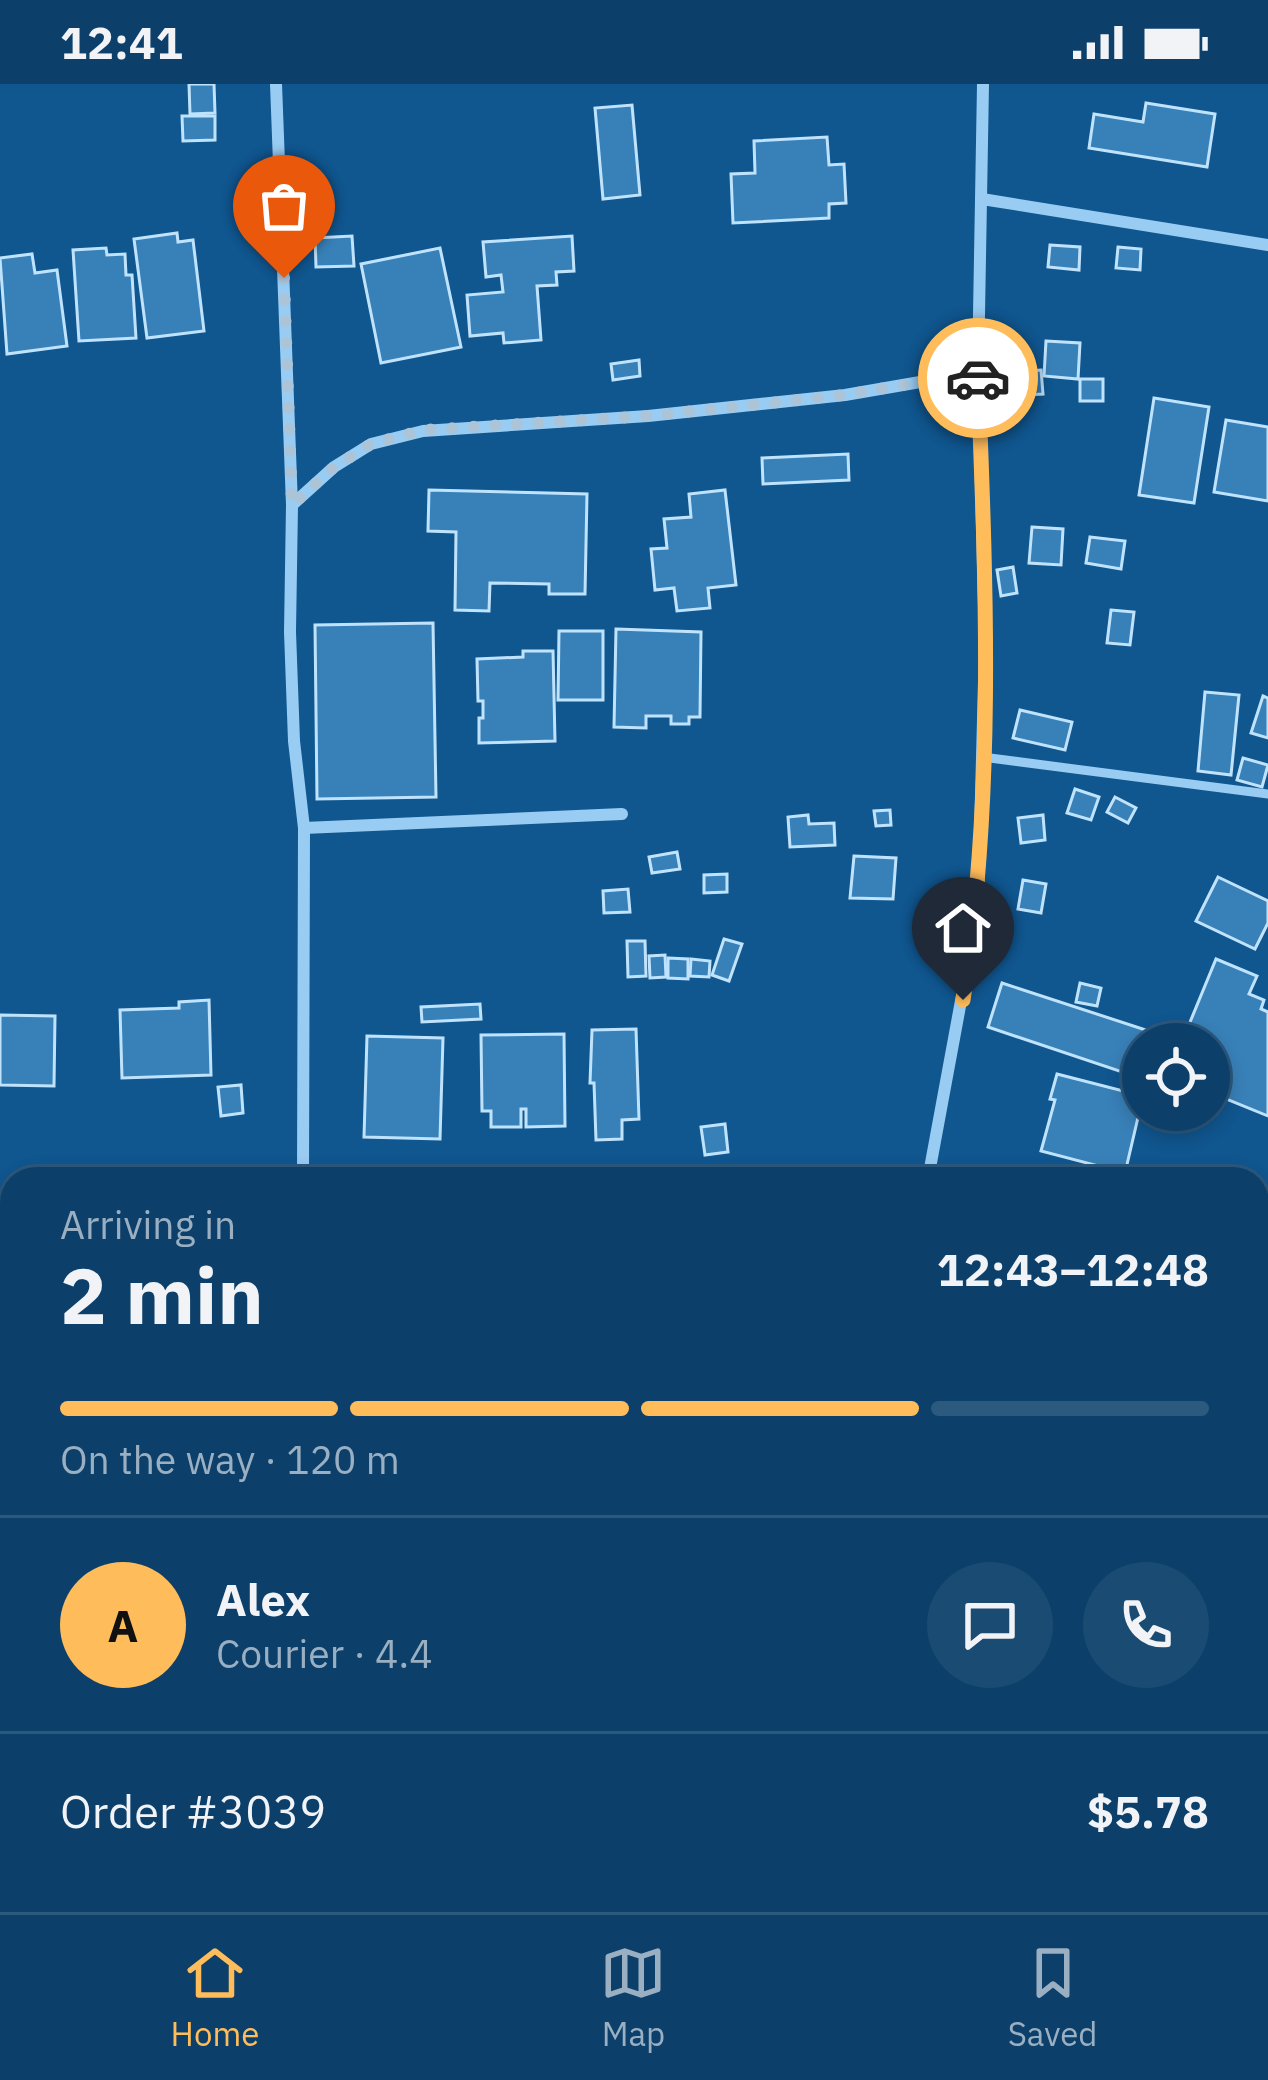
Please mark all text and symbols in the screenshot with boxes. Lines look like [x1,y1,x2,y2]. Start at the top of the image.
text: 12:41 [60,13,183,71]
pin [233,155,335,278]
icon: bag [251,173,317,239]
courier [918,318,1038,438]
icon: car [945,345,1011,411]
pin [912,877,1014,1000]
icon: home [930,895,996,961]
map controls [1122,1023,1230,1131]
button: locate [1122,1023,1230,1131]
text: Arriving in [60,1199,236,1250]
text: 12:43–12:48 [937,1240,1209,1298]
text: 2 min [60,1244,264,1345]
text: On the way · 120 m [60,1434,400,1485]
button: chat [927,1562,1053,1688]
button: phone [1083,1562,1209,1688]
text: Alex [216,1570,310,1628]
text: A [108,1596,138,1654]
text: Courier · 4.4 [216,1628,433,1679]
text: Order #3039 [60,1782,326,1840]
text: $5.78 [1087,1782,1209,1840]
tab: Home [171,1940,259,2055]
tab: Map [600,1940,666,2055]
tab: Saved [1008,1940,1097,2055]

